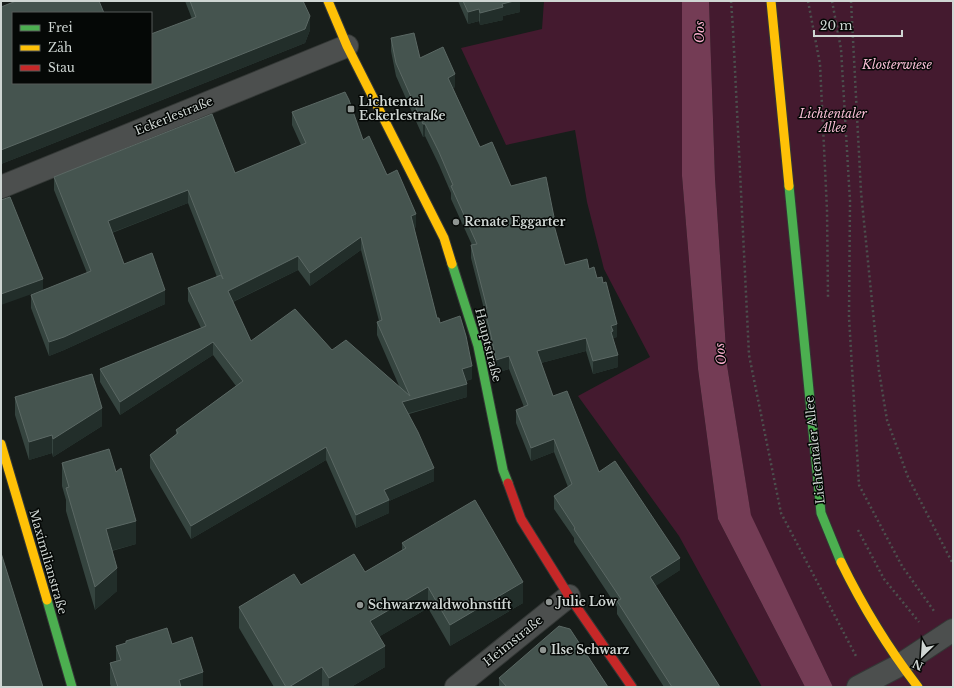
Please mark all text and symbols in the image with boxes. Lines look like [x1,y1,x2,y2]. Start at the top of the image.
legend [12,12,152,84]
scale bar [814,12,902,38]
text: 20 m [820,18,852,33]
text: Frei [48,20,73,35]
water label: Oos [691,21,708,43]
text: Zäh [48,40,72,55]
park label: Klosterwiese [861,57,932,72]
text: Stau [48,60,75,75]
street label: Eckerlestraße [133,93,215,138]
place label: Lichtental Eckerlestraße [359,94,445,123]
marker: Lichtental Eckerlestraße [346,104,356,114]
park label: Lichtentaler Allee [798,106,867,135]
place label: Renate Eggarter [464,214,565,229]
marker: Renate Eggarter [451,217,461,227]
street label: Hauptstraße [472,306,505,384]
water label: Oos [711,342,730,366]
street label: Lichtentaler Allee [801,395,828,505]
street label: Maximilianstraße [26,508,71,616]
place label: Julie Löw [554,594,617,609]
place label: Schwarzwaldwohnstift [368,597,512,612]
marker: Julie Löw [544,597,554,607]
marker: Schwarzwaldwohnstift [355,600,365,610]
street label: Heimstraße [480,612,546,669]
north arrow [902,636,942,676]
place label: Ilse Schwarz [551,642,630,657]
marker: Ilse Schwarz [538,645,548,655]
text: N [910,656,925,674]

